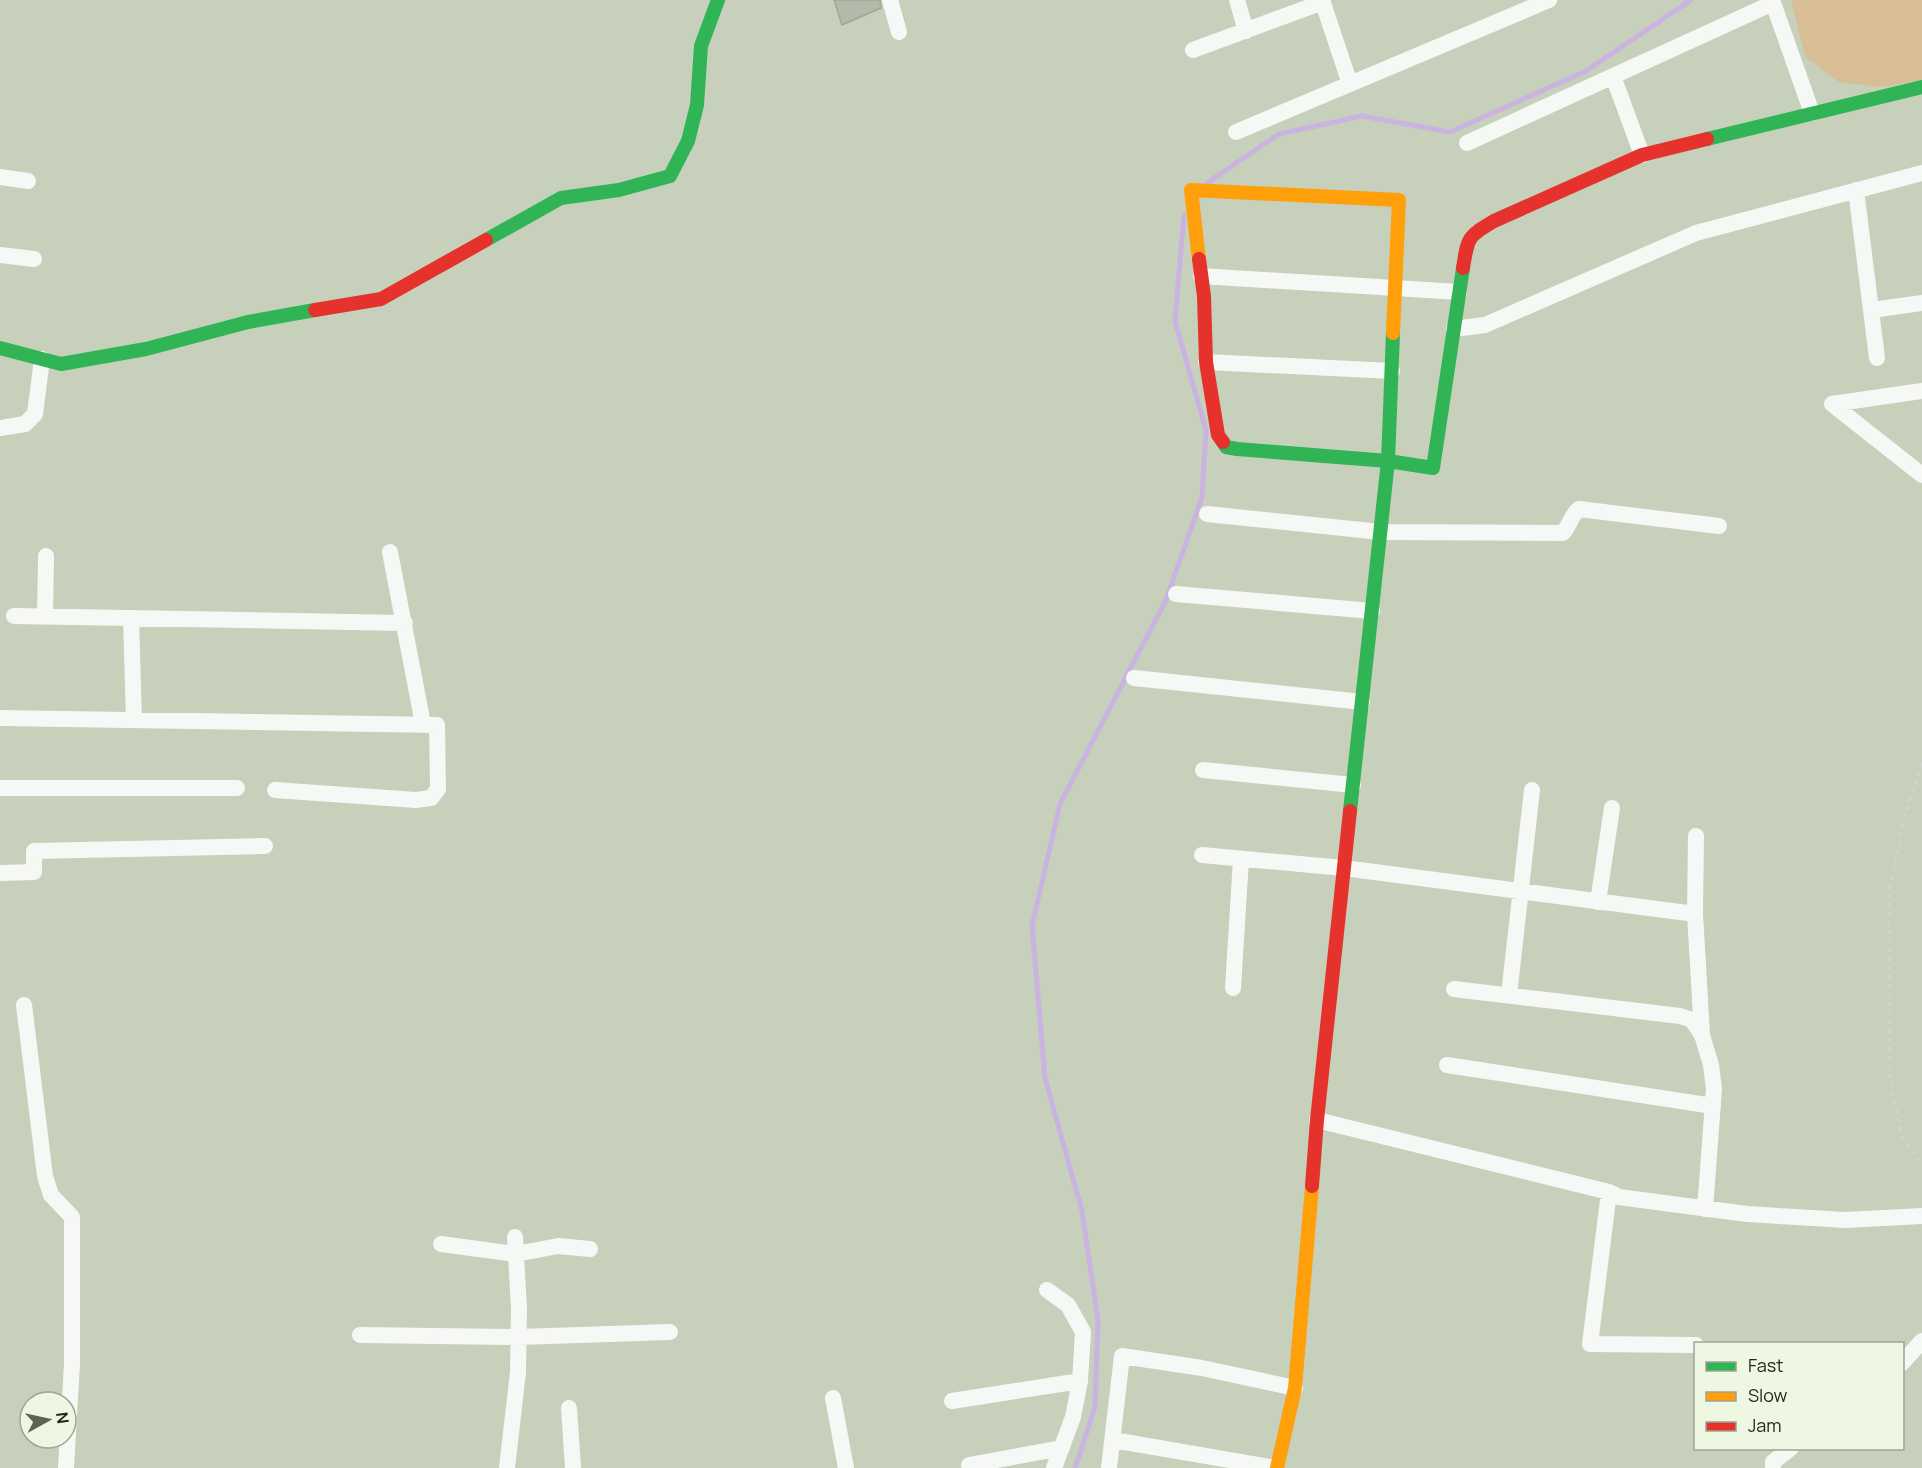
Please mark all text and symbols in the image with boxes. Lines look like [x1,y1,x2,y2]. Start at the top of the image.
legend [1694,1342,1904,1450]
text: Fast [1748,1353,1783,1377]
text: Slow [1748,1383,1788,1407]
north arrow [18,1390,78,1450]
text: N [51,1411,75,1425]
text: Jam [1748,1413,1782,1437]

